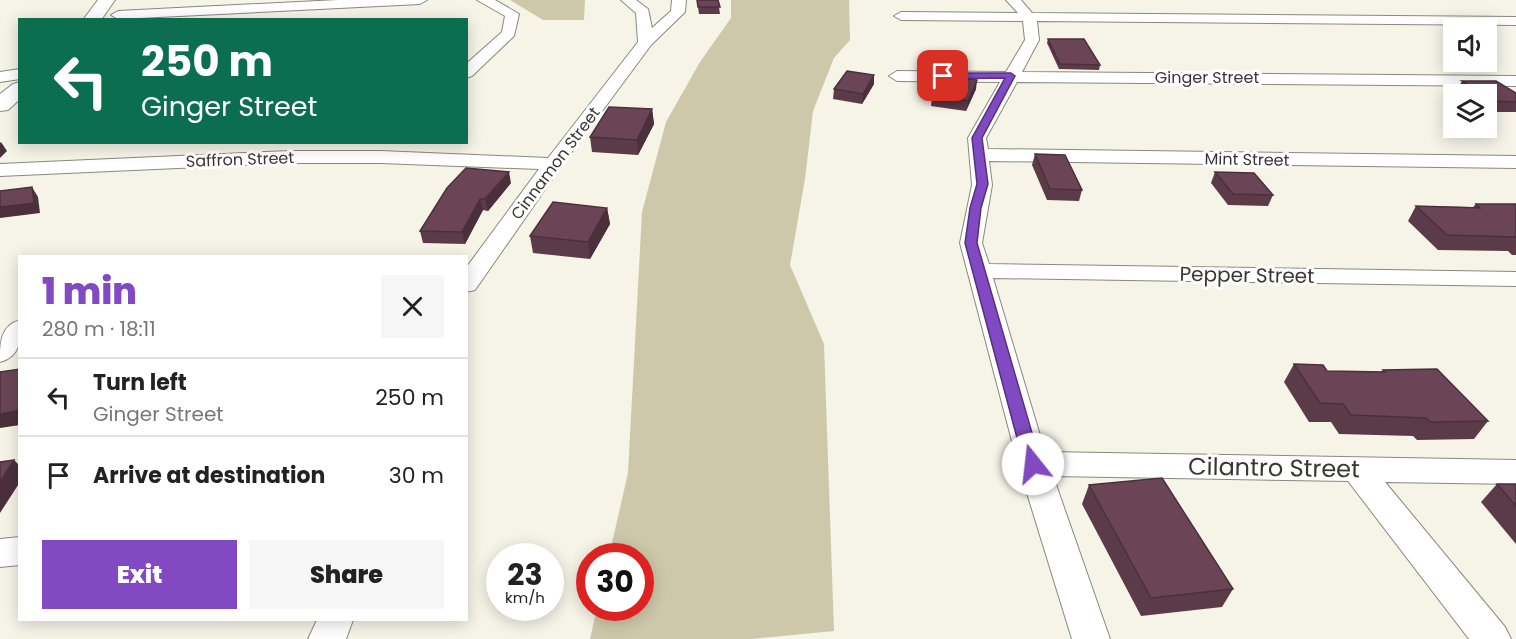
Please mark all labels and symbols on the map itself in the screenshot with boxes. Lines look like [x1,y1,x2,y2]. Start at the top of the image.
pin [917,50,968,101]
street label: Ginger Street [1155,66,1259,89]
street label: Cinnamon Street [505,102,606,224]
street label: Saffron Street [185,146,295,173]
street label: Mint Street [1204,147,1290,172]
street label: Pepper Street [1179,260,1315,290]
position arrow [1001,432,1065,496]
street label: Cilantro Street [1188,450,1360,485]
speed limit sign: 30 [576,543,654,621]

